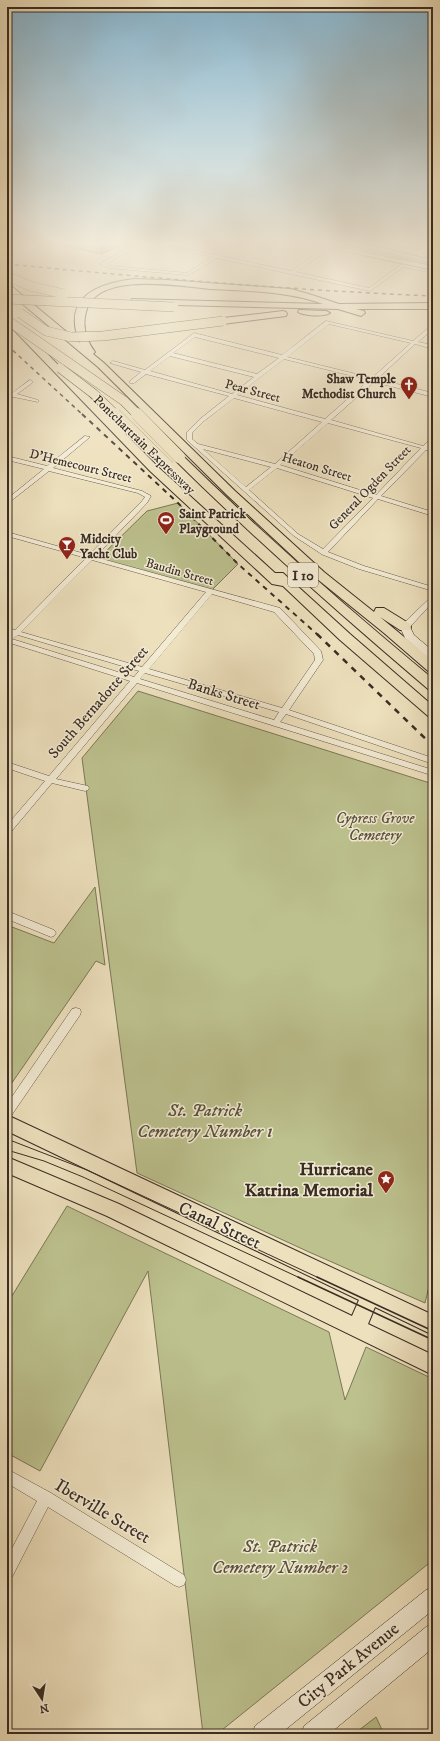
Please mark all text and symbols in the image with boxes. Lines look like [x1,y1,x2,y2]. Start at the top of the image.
place label: Shaw Temple Methodist Church [302,371,397,402]
church icon: Shaw Temple Methodist Church [399,375,419,400]
street label: Pear Street [223,376,282,406]
street label: Pontchartrain Expressway [90,392,199,498]
street label: General Ogden Street [325,442,414,533]
street label: D'Hemecourt Street [28,446,134,486]
street label: Heaton Street [280,449,354,485]
place label: Saint Patrick Playground [179,506,246,538]
sports icon: Saint Patrick Playground [156,510,176,535]
place label: Midcity Yacht Club [79,531,137,562]
bar icon: Midcity Yacht Club [57,535,77,560]
street label: Baudin Street [144,555,216,589]
road number: I 10 [288,563,318,587]
street label: South Bernadotte Street [44,642,153,763]
street label: Banks Street [185,674,263,715]
park label: Cypress Grove Cemetery [336,809,415,845]
park label: St. Patrick Cemetery Number 1 [137,1100,273,1143]
place label: Hurricane Katrina Memorial [244,1159,374,1202]
place icon: Hurricane Katrina Memorial [376,1169,396,1194]
street label: Canal Street [175,1197,265,1255]
street label: Iberville Street [51,1475,154,1549]
park label: St. Patrick Cemetery Number 2 [212,1536,348,1579]
street label: City Park Avenue [294,1618,404,1713]
north arrow [22,1679,62,1719]
text: N [38,1700,50,1716]

